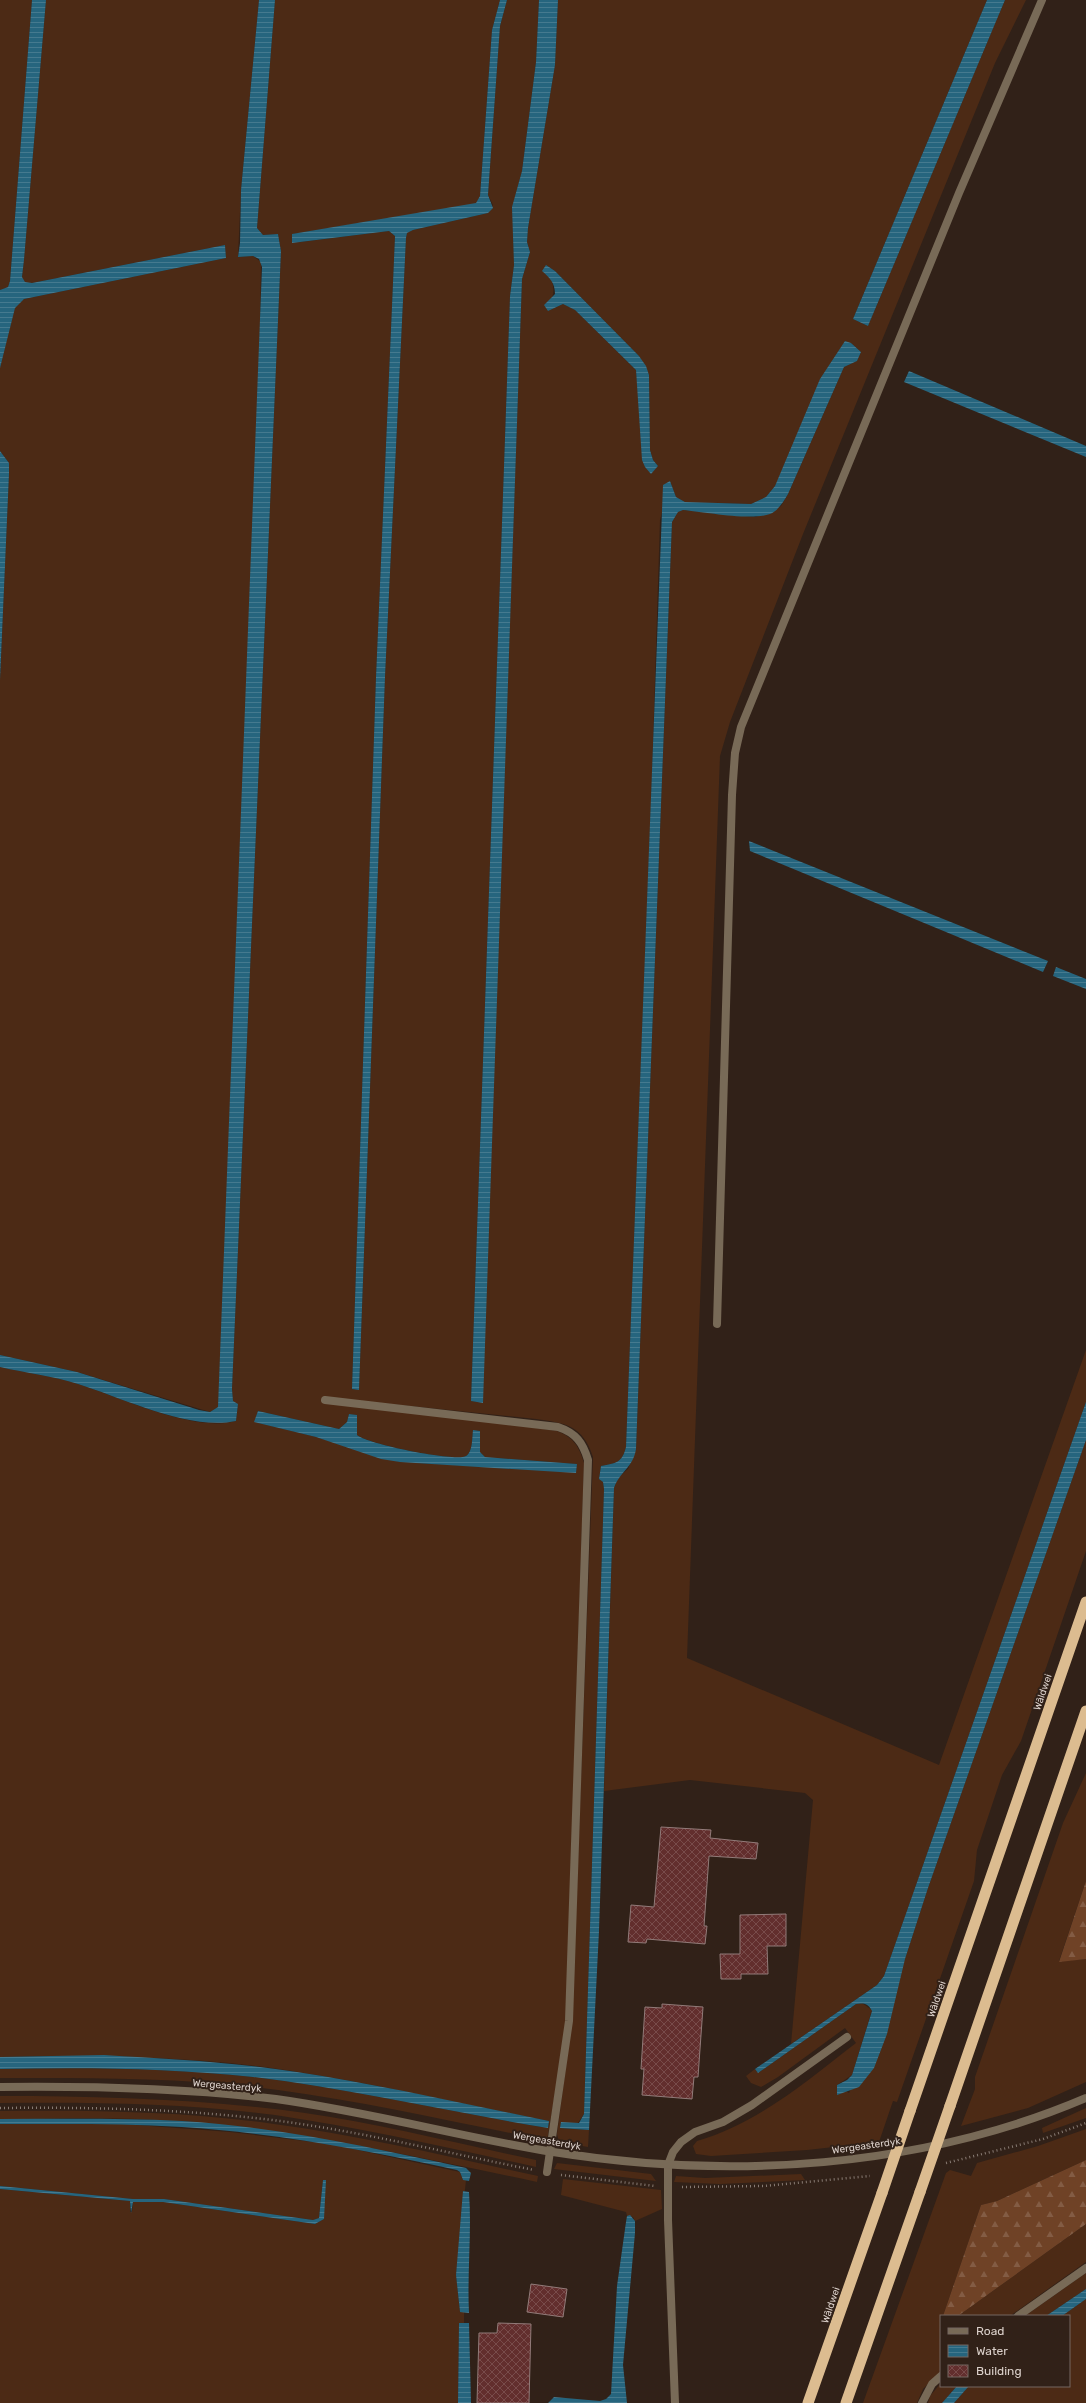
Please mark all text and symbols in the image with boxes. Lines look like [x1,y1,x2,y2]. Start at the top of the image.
street label: Wâldwei [1031,1673,1055,1712]
street label: Wâldwei [925,1980,949,2019]
street label: Wergeasterdyk [192,2077,263,2095]
street label: Wergeasterdyk [512,2129,583,2153]
street label: Wergeasterdyk [831,2135,902,2157]
street label: Wâldwei [819,2286,843,2325]
legend [940,2315,1070,2387]
text: Road [976,2324,1004,2338]
text: Water [976,2344,1008,2358]
text: Building [976,2364,1022,2378]

